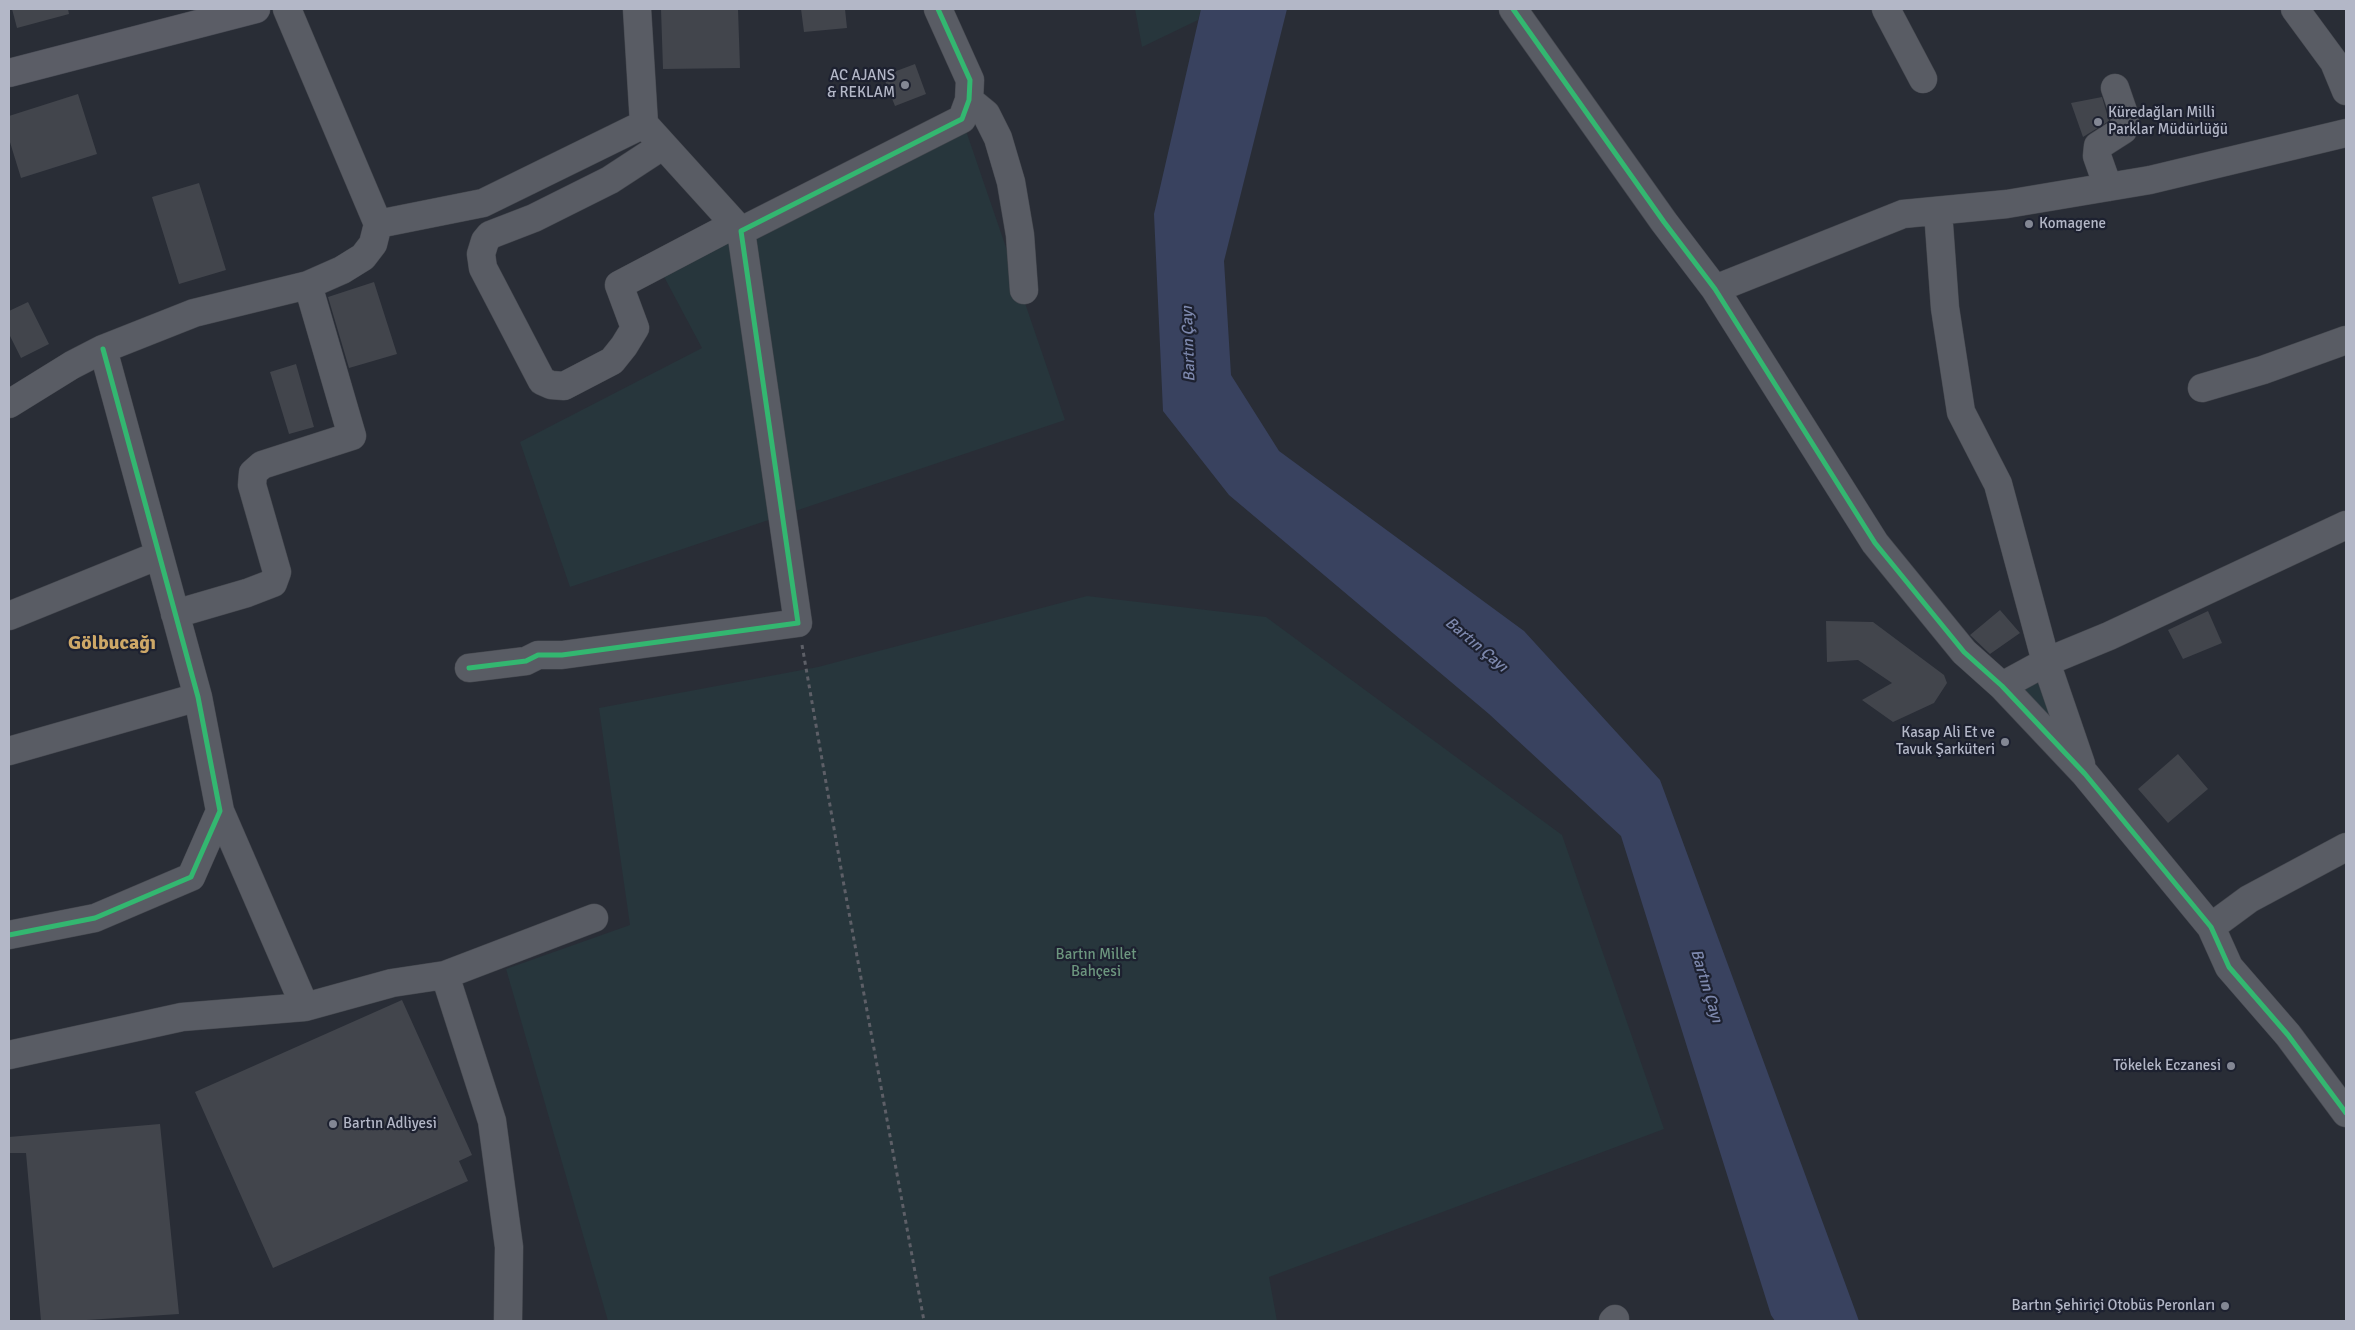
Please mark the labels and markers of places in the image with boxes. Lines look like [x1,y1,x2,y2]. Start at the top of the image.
place label: AC AJANS & REKLAM [827,67,895,102]
marker: AC AJANS & REKLAM [899,79,911,91]
place label: Küredağları Milli Parklar Müdürlüğü [2108,104,2228,139]
marker: Küredağları Milli Parklar Müdürlüğü [2092,116,2104,128]
place label: Komagene [2039,215,2106,233]
marker: Komagene [2023,218,2035,230]
place label: Kasap Ali Et ve Tavuk Şarküteri [1896,724,1995,759]
marker: Kasap Ali Et ve Tavuk Şarküteri [1999,736,2011,748]
place label: Tökelek Eczanesi [2113,1057,2221,1075]
marker: Tökelek Eczanesi [2225,1060,2237,1072]
place label: Bartın Adliyesi [343,1115,437,1133]
marker: Bartın Adliyesi [327,1118,339,1130]
place label: Bartın Şehiriçi Otobüs Peronları [2012,1297,2215,1315]
marker: Bartın Şehiriçi Otobüs Peronları [2219,1300,2231,1312]

